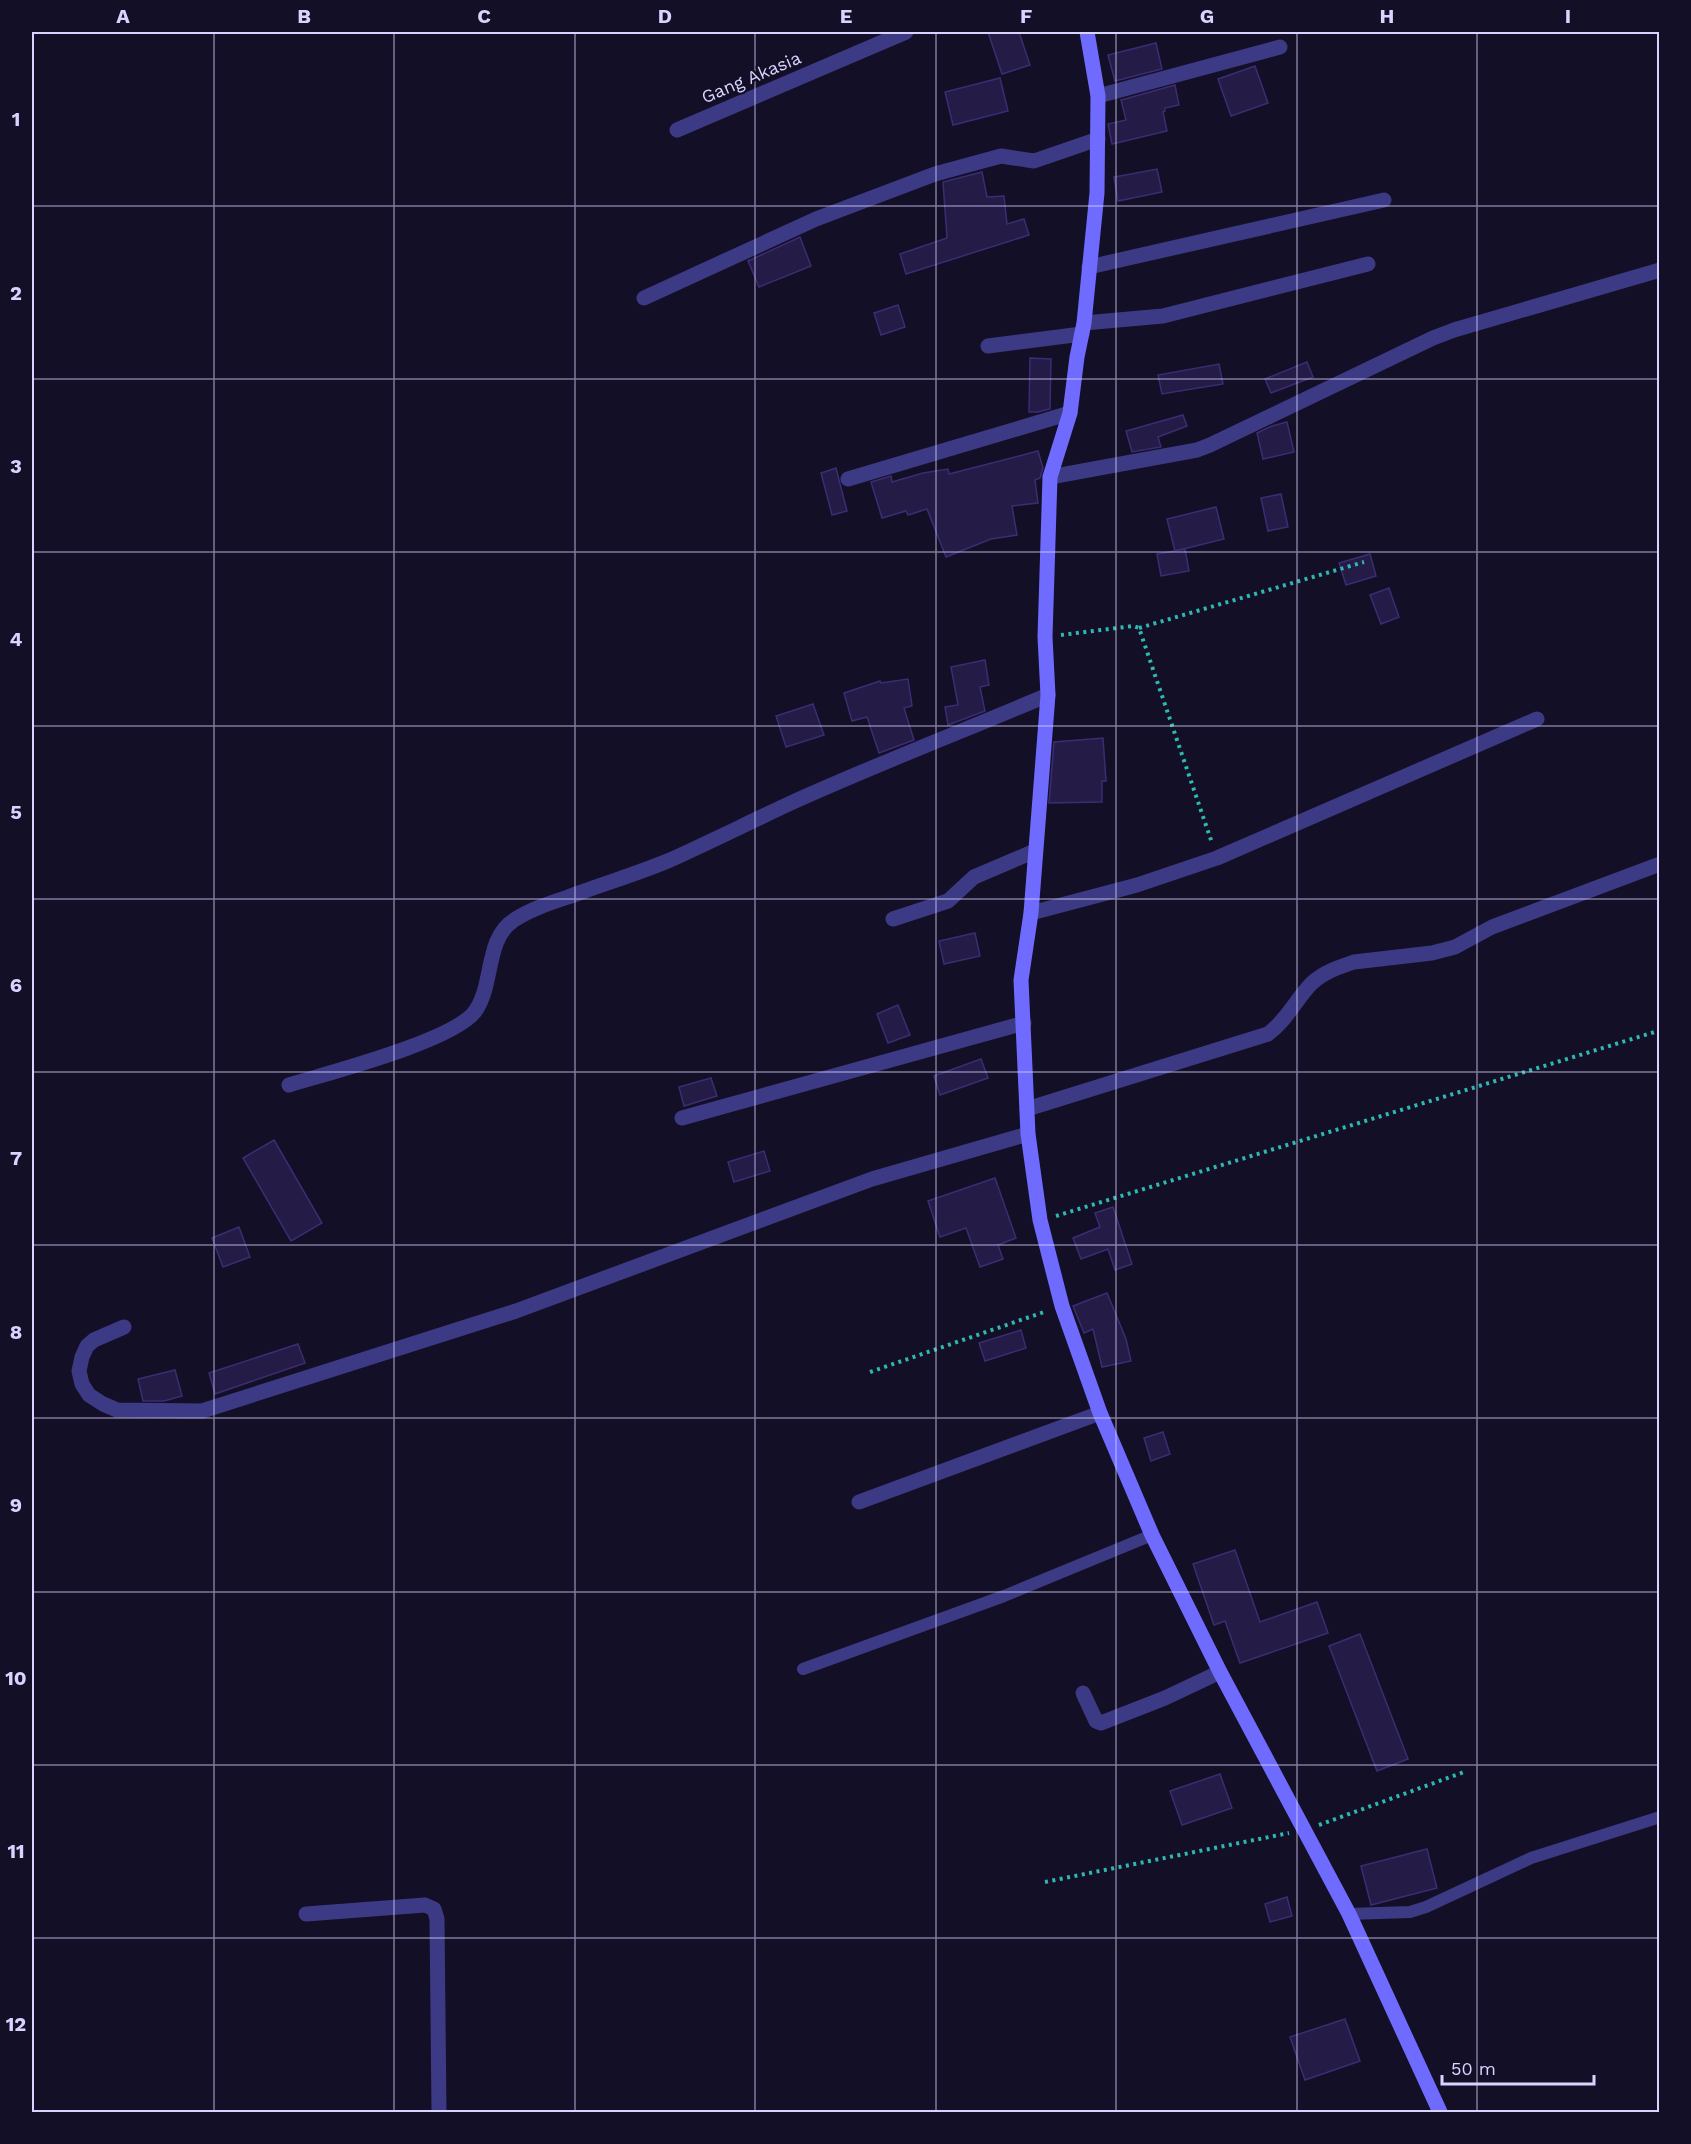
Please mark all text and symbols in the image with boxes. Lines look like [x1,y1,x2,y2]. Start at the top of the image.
text: A [116,4,130,28]
text: B [297,4,311,28]
text: C [477,4,491,28]
text: D [658,4,672,28]
text: E [840,4,852,28]
text: F [1020,4,1032,28]
text: G [1200,4,1214,28]
text: H [1380,4,1394,28]
text: I [1565,4,1571,28]
street label: Gang Akasia [698,47,804,107]
text: 1 [12,107,20,131]
text: 2 [10,281,22,305]
text: 3 [10,454,22,478]
text: 4 [10,627,23,651]
text: 5 [10,800,22,824]
text: 6 [10,973,22,997]
text: 7 [10,1146,22,1170]
text: 8 [10,1320,22,1344]
text: 9 [10,1493,22,1517]
text: 10 [5,1666,27,1690]
text: 11 [7,1839,25,1863]
text: 12 [6,2012,26,2036]
scale bar [1442,2048,1594,2086]
text: 50 m [1451,2058,1496,2079]

